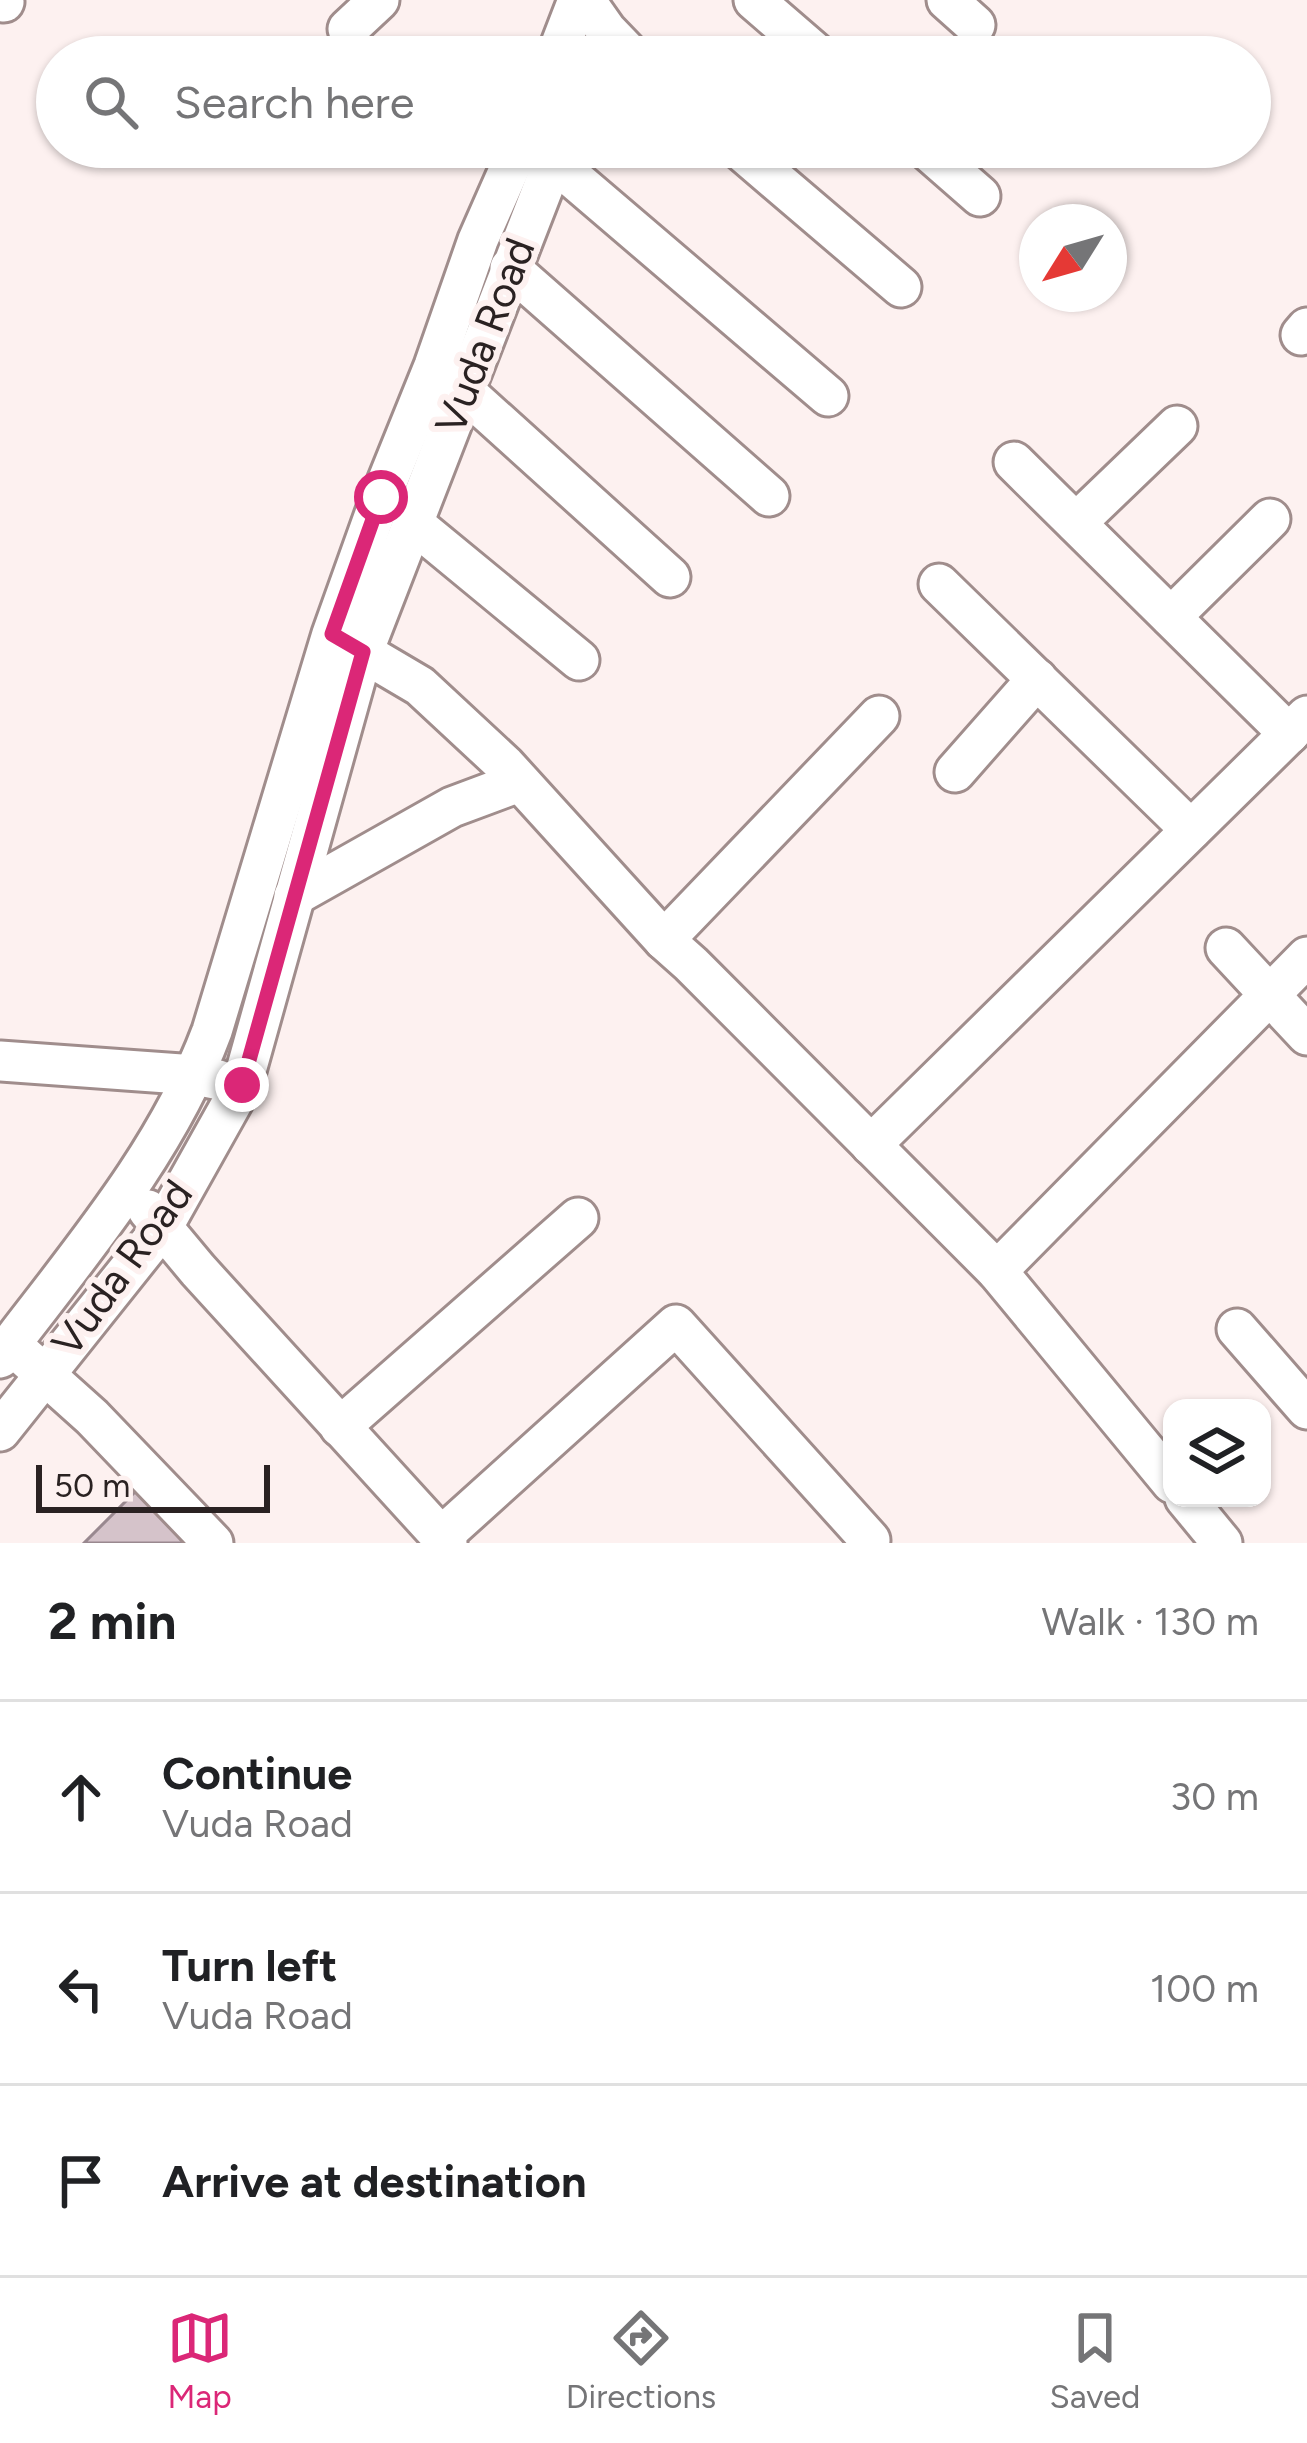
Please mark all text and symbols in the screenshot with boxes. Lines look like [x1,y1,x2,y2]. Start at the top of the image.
search box [36,36,1271,168]
icon: search [78,69,144,135]
text: Search here [174,75,414,129]
north arrow [1019,204,1127,312]
street label: Vuda Road [424,231,546,441]
route start [354,470,408,524]
route end [215,1058,269,1112]
street label: Vuda Road [41,1170,203,1366]
map controls [1163,1399,1271,1507]
button: layers [1163,1399,1271,1507]
scale bar [36,1459,270,1512]
text: 50 m [54,1466,130,1505]
text: 2 min [48,1591,176,1652]
text: Walk · 130 m [1041,1598,1259,1645]
text: Continue [162,1746,352,1800]
icon: ahead [48,1764,114,1830]
text: 30 m [1170,1773,1259,1820]
text: Vuda Road [162,1800,353,1847]
text: Turn left [162,1938,337,1992]
icon: left [48,1956,114,2022]
text: 100 m [1150,1965,1259,2012]
text: Vuda Road [162,1992,353,2039]
icon: arrive [48,2148,114,2214]
text: Arrive at destination [162,2154,586,2208]
tab: Map [167,2305,233,2416]
tab: Directions [566,2305,716,2416]
tab: Saved [1049,2305,1140,2416]

